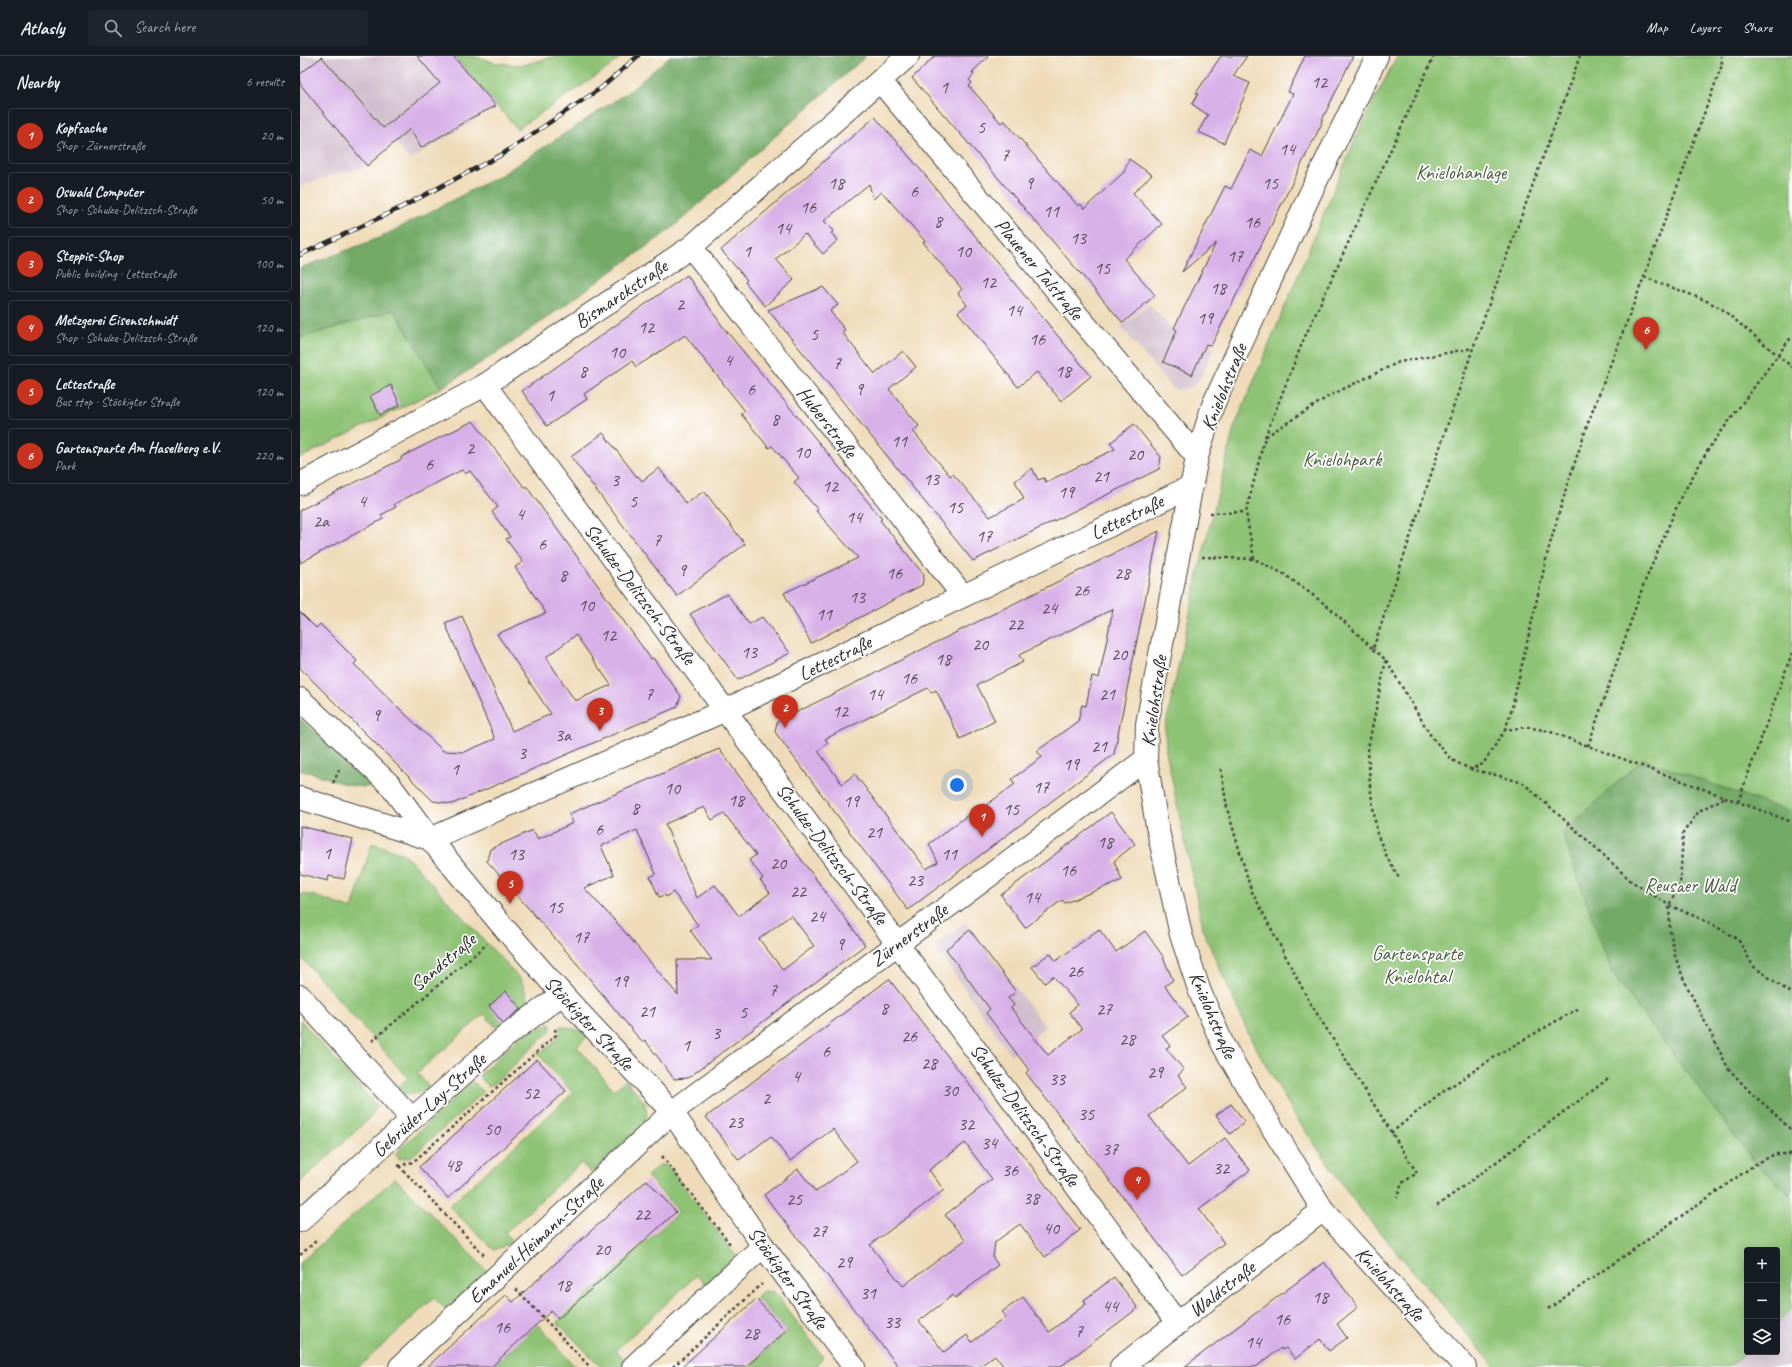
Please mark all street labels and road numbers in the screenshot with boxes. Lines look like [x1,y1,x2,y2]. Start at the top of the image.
street label: Plauener Talstraße [989,213,1090,326]
street label: Bismarckstraße [570,253,674,334]
street label: Knielohstraße [1195,338,1253,434]
street label: Huberstraße [791,381,864,464]
street label: Lettestraße [1086,488,1169,545]
street label: Schulze-Delitzsch-Straße [579,518,702,671]
street label: Lettestraße [794,629,877,686]
street label: Knielohstraße [1135,652,1173,748]
street label: Schulze-Delitzsch-Straße [771,778,894,931]
street label: Zürnerstraße [865,897,954,972]
street label: Sandstraße [405,926,482,997]
street label: Knielohstraße [1184,968,1243,1063]
street label: Stöckigter Straße [539,970,640,1077]
street label: Schulze-Delitzsch-Straße [965,1039,1086,1193]
street label: Gebrüder-Lay-Straße [367,1046,492,1163]
street label: Emanuel-Heimann-Straße [463,1170,610,1309]
street label: Stöckigter Straße [743,1222,834,1335]
street label: Knielohstraße [1350,1242,1431,1328]
street label: Waldstraße [1184,1254,1261,1323]

